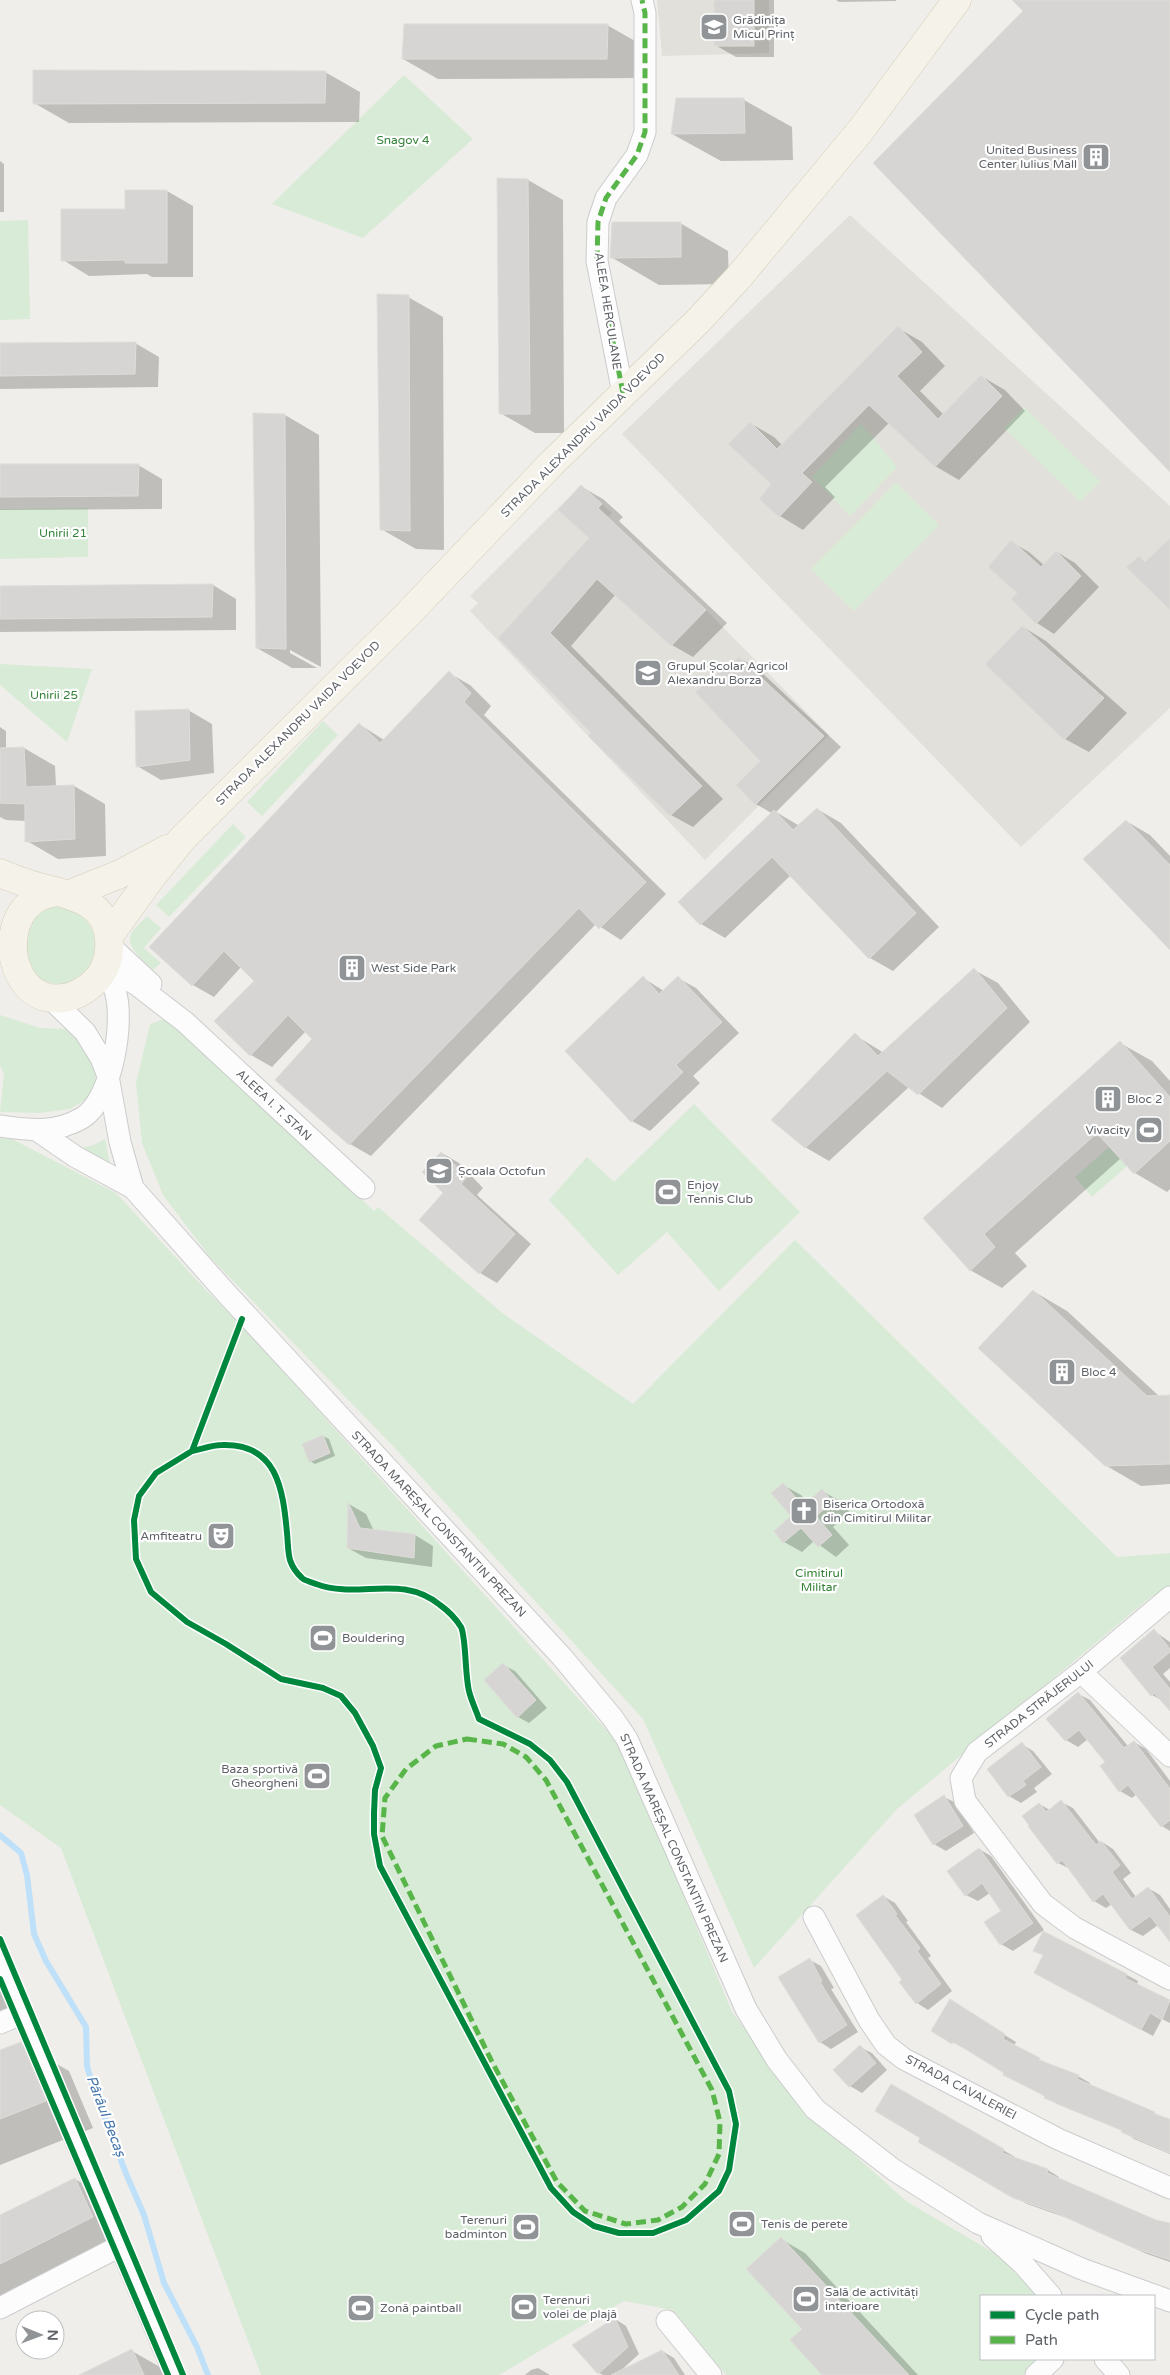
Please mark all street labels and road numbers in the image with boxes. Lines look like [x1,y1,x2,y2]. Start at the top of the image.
street label: ALEEA HERCULANE [592,251,624,371]
street label: STRADA ALEXANDRU VAIDA VOEVOD [498,350,668,520]
street label: STRADA ALEXANDRU VAIDA VOEVOD [213,638,383,808]
street label: ALEEA I. T. STAN [233,1066,315,1144]
street label: STRADA MAREȘAL CONSTANTIN PREZAN [349,1428,529,1620]
street label: STRADA STRĂJERULUI [982,1657,1096,1751]
street label: STRADA MAREȘAL CONSTANTIN PREZAN [617,1731,731,1965]
street label: STRADA CAVALERIEI [903,2052,1019,2122]

